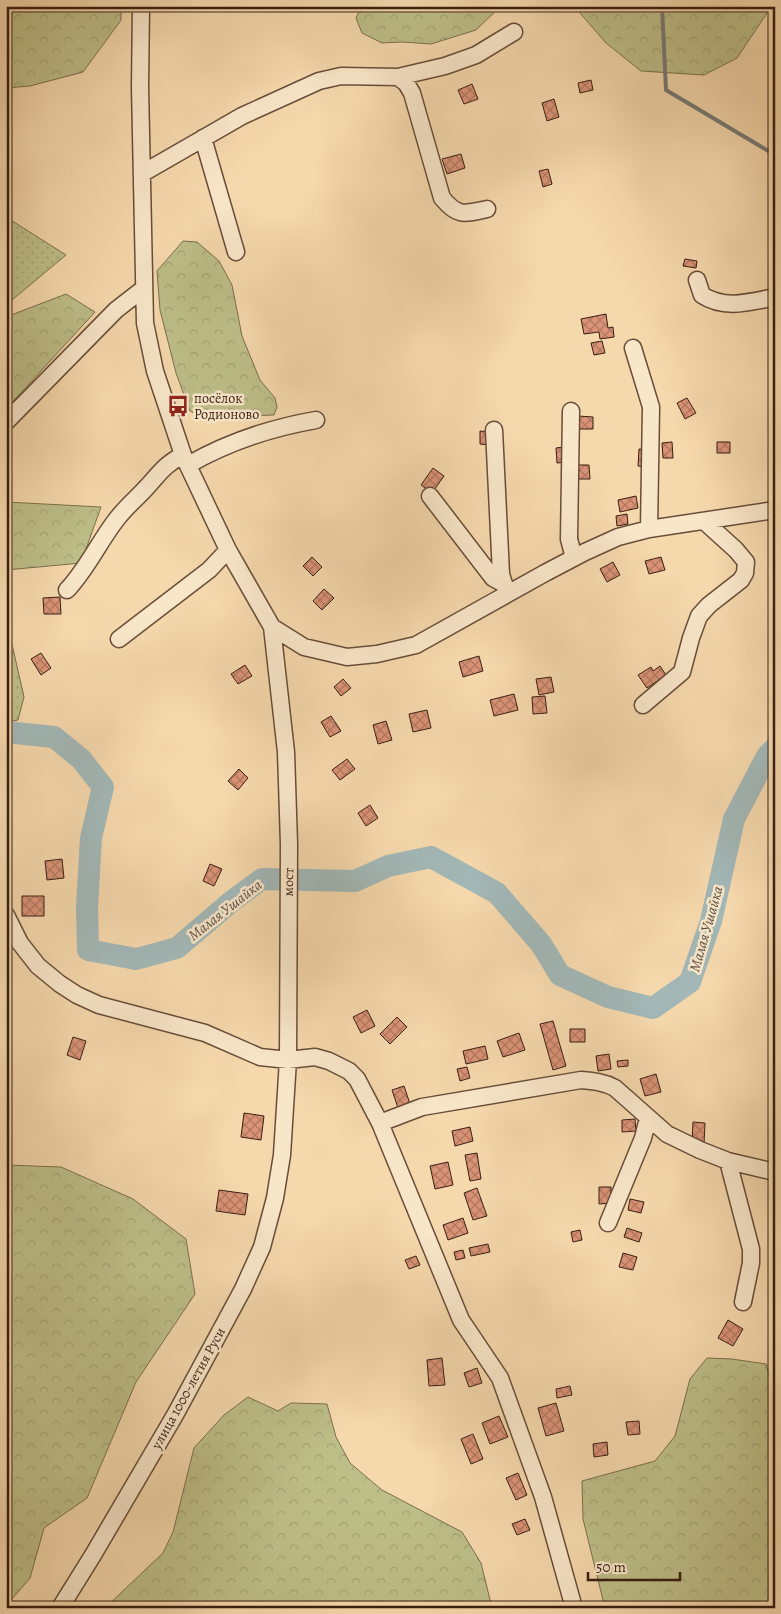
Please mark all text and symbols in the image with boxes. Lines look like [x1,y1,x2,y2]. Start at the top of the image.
place label: посёлок Родионово [194,389,259,424]
bus stop icon: посёлок Родионово [165,393,191,419]
street label: мост [279,867,298,897]
water label: Малая Ушайка [184,875,266,945]
water label: Малая Ушайка [684,884,728,974]
street label: улица 1000-летия Руси [147,1324,230,1453]
scale bar [588,1549,681,1581]
text: 50 m [596,1557,626,1577]

